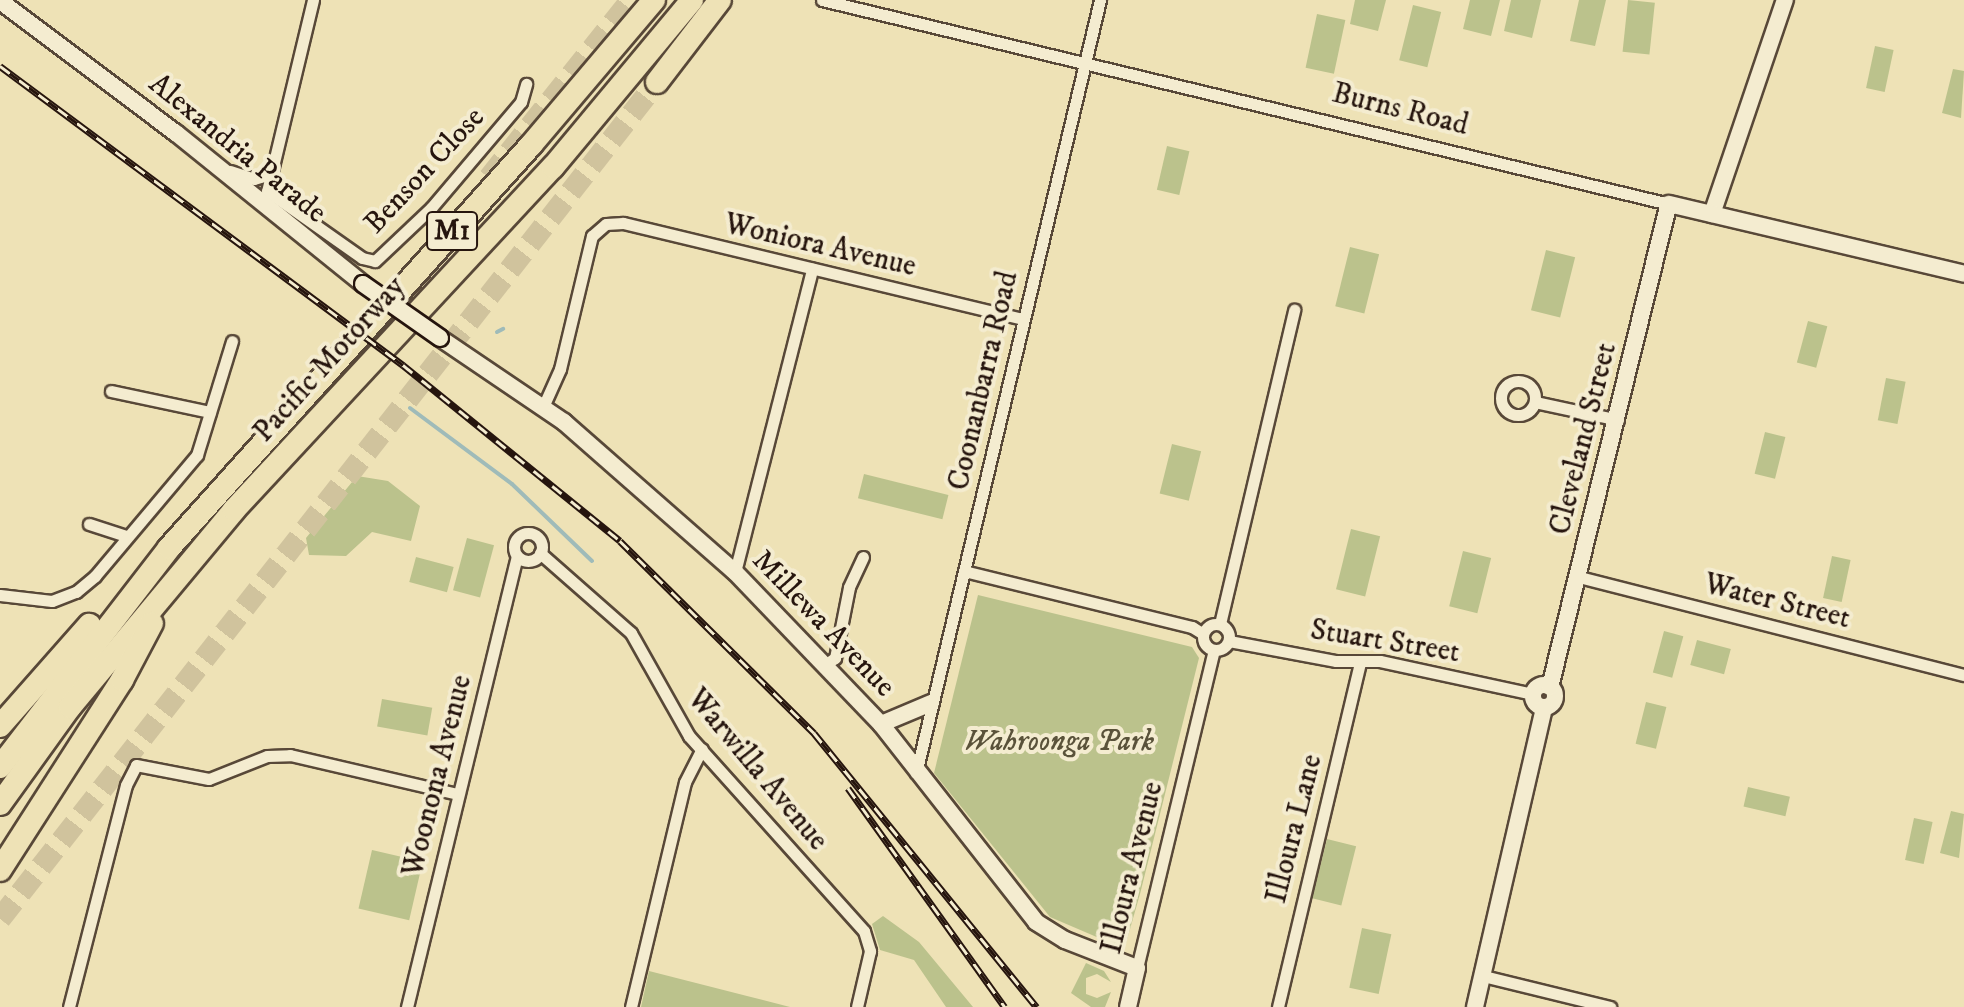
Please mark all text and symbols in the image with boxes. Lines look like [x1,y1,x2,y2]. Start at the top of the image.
street label: Alexandria Parade [141,66,333,232]
street label: Burns Road [1328,76,1472,144]
street label: Benson Close [357,100,493,242]
street label: Woniora Avenue [721,206,919,286]
road number: M1 [426,207,478,255]
street label: Coonanbarra Road [941,268,1027,494]
street label: Pacific Motorway [246,270,414,450]
street label: Cleveland Street [1543,339,1625,539]
street label: Millewa Avenue [744,543,902,705]
street label: Water Street [1700,567,1854,637]
street label: Stuart Street [1308,612,1462,672]
street label: Woonona Avenue [396,671,480,881]
street label: Warwilla Avenue [679,682,835,858]
park label: Wahroonga Park [964,724,1154,760]
street label: Illoura Lane [1259,751,1331,907]
street label: Illoura Avenue [1094,778,1172,958]

